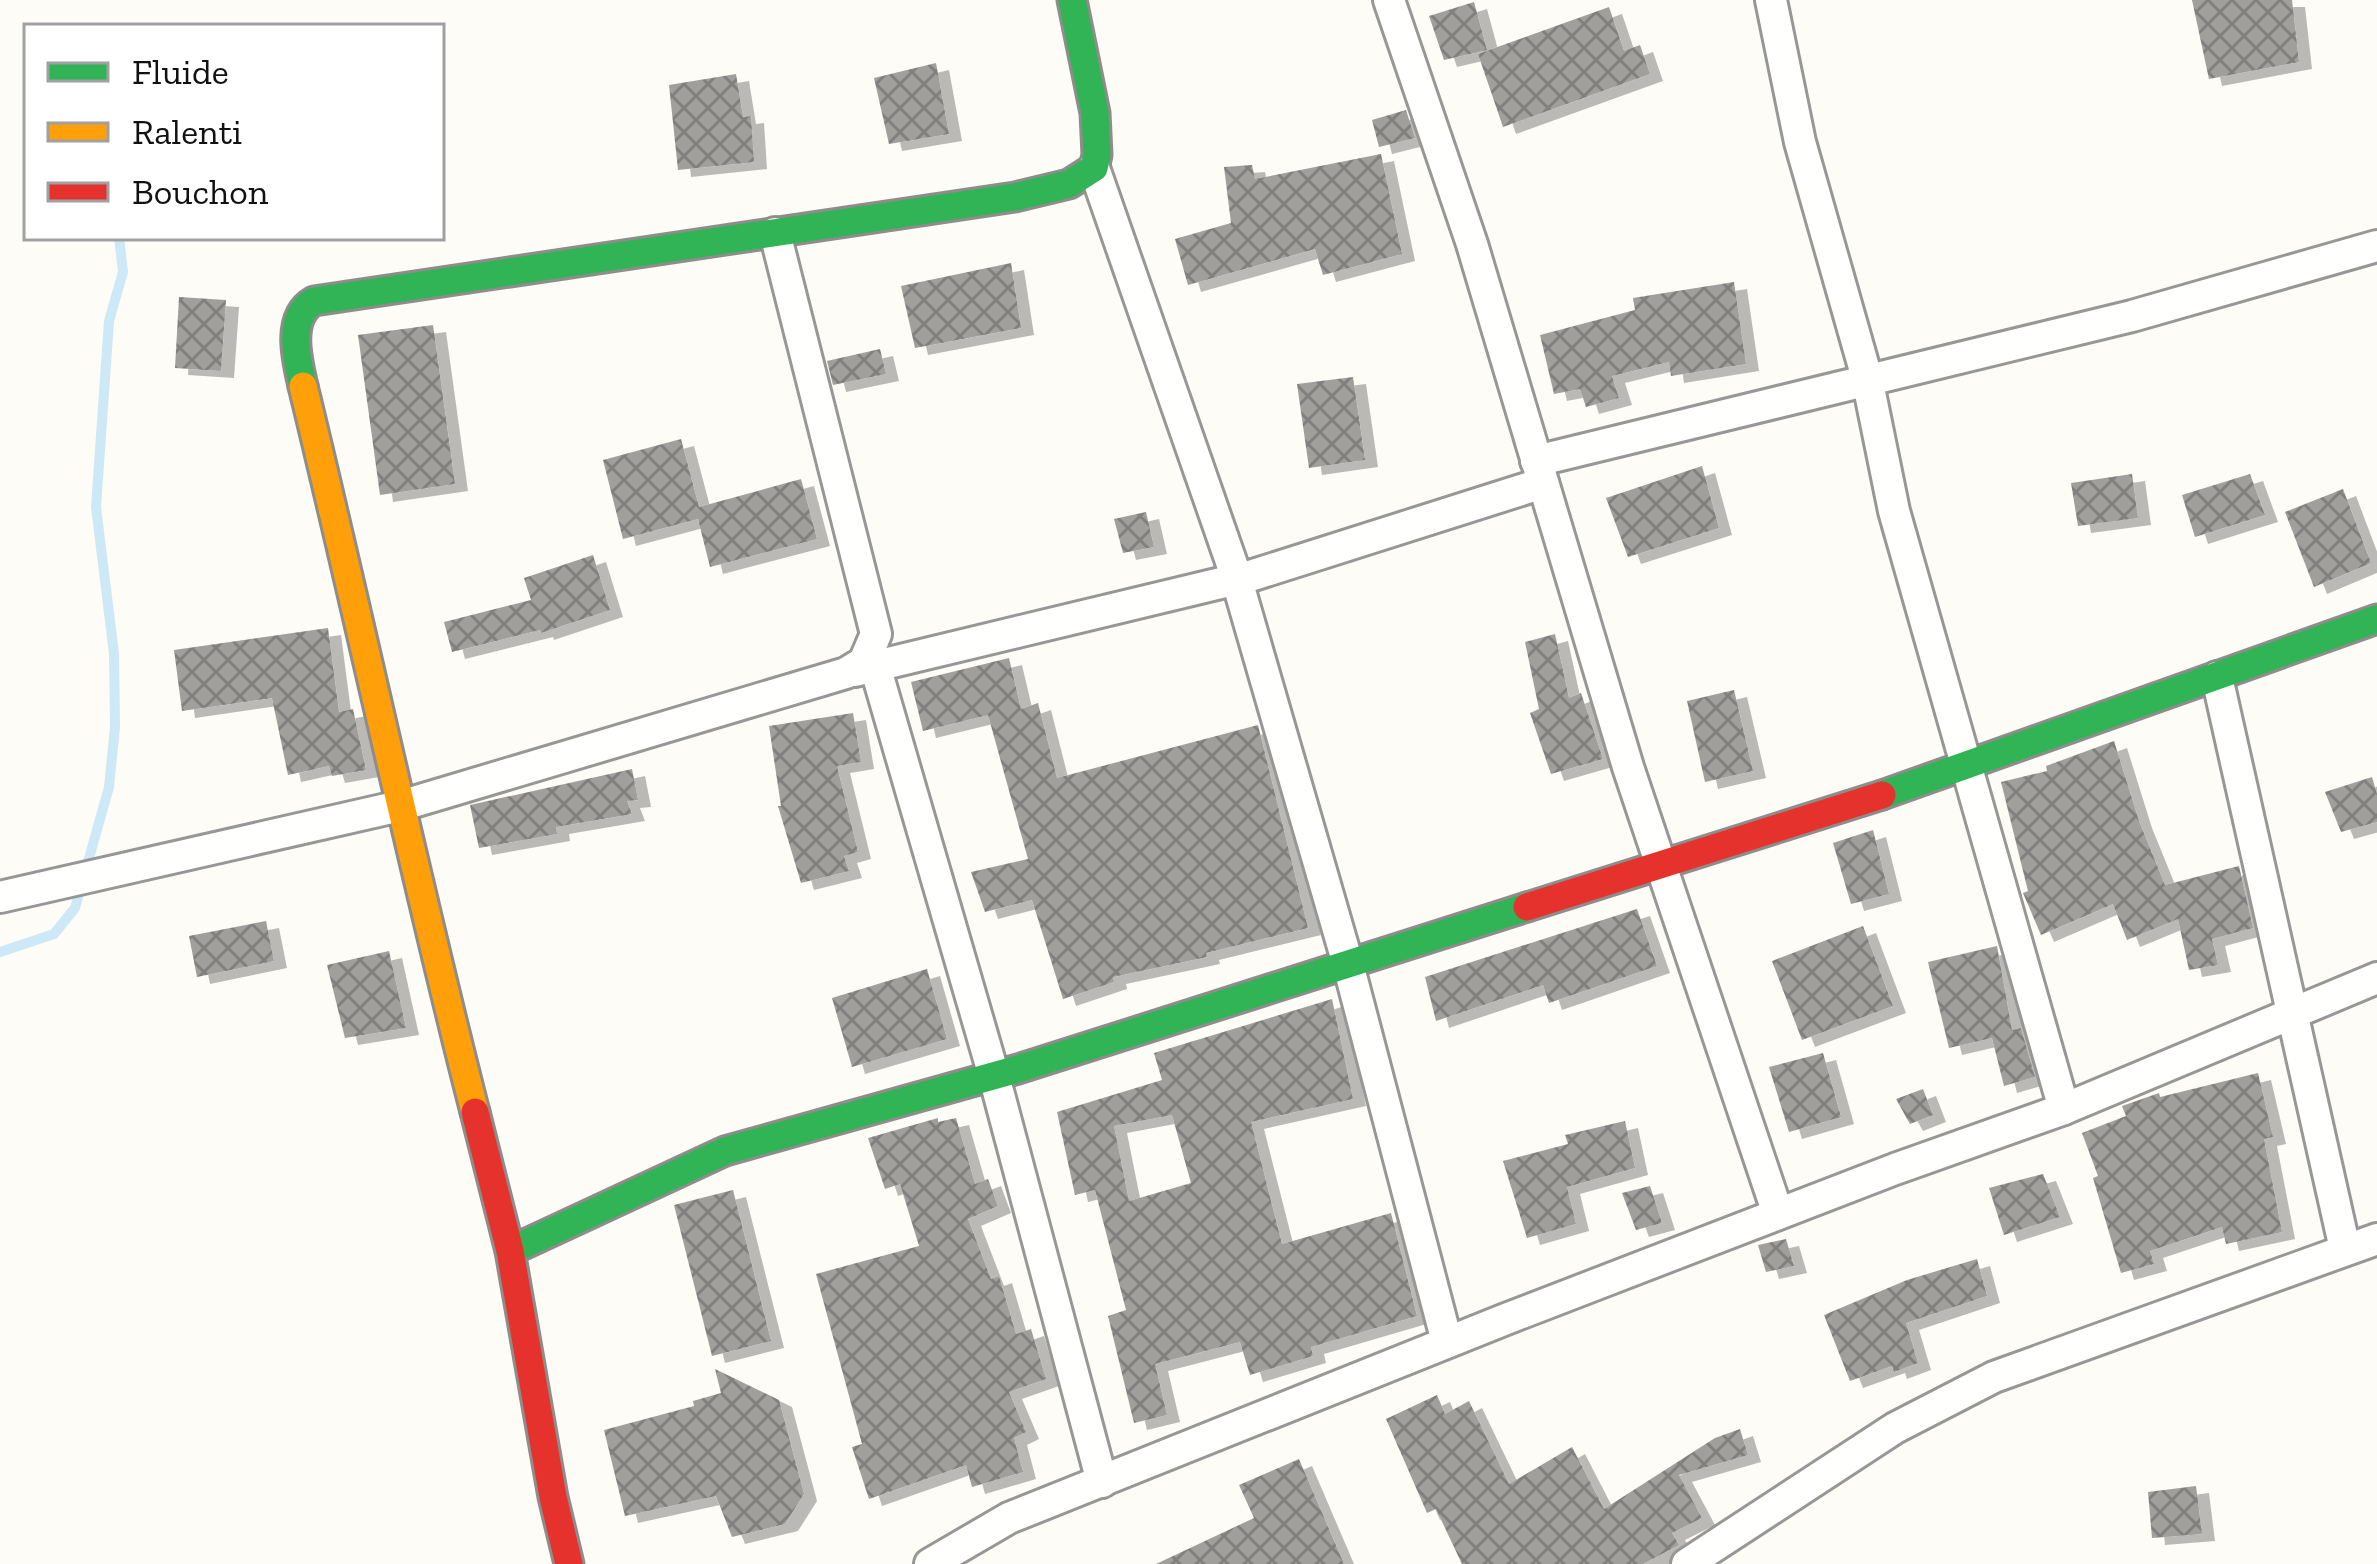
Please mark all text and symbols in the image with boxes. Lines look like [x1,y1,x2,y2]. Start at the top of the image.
legend [24,24,444,240]
text: Fluide [132,50,229,93]
text: Ralenti [132,110,242,153]
text: Bouchon [132,170,269,213]

